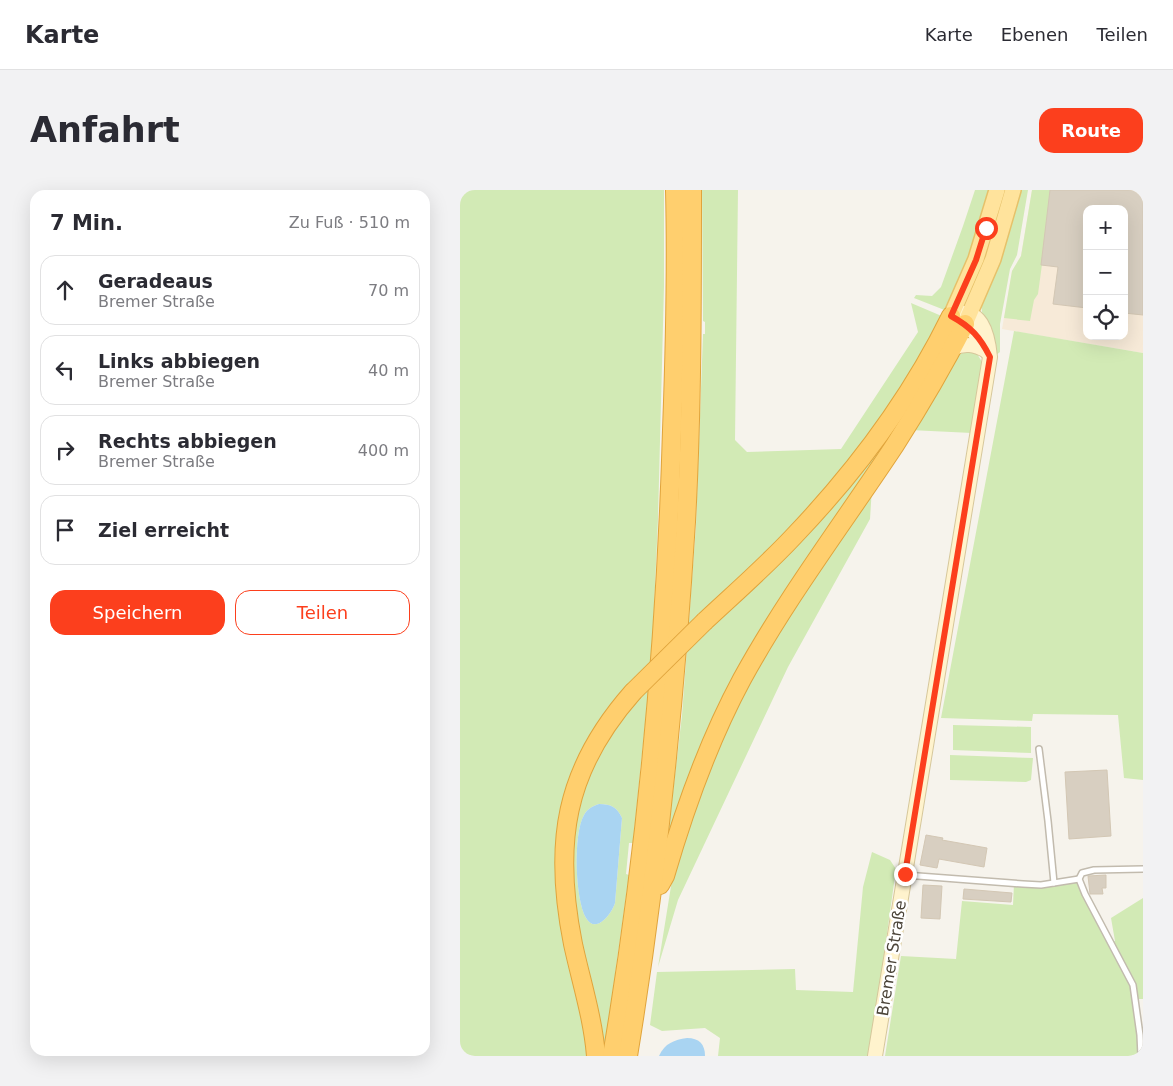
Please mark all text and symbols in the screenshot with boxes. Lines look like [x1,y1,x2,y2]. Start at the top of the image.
text: Karte [25,21,99,49]
text: Karte [925,24,973,45]
text: Ebenen [1001,24,1069,45]
text: Teilen [1097,24,1148,45]
button: Route [1039,108,1143,153]
text: Anfahrt [30,110,180,150]
map controls [1083,205,1128,340]
button: + [1083,205,1128,250]
text: 7 Min. [50,211,123,235]
text: Zu Fuß · 510 m [289,213,410,232]
route start [975,217,998,240]
button: − [1083,250,1128,295]
text: Geradeaus [98,270,213,292]
icon: ahead [51,276,79,304]
text: 70 m [368,281,409,300]
text: Bremer Straße [98,292,215,311]
button: locate [1083,295,1128,340]
text: Links abbiegen [98,350,260,372]
icon: left [51,356,79,384]
text: 40 m [368,361,409,380]
text: Bremer Straße [98,372,215,391]
text: Rechts abbiegen [98,430,277,452]
icon: right [51,436,79,464]
text: 400 m [358,441,409,460]
text: Bremer Straße [98,452,215,471]
icon: arrive [51,516,79,544]
text: Ziel erreicht [98,519,229,541]
button: Speichern [50,590,225,635]
button: Teilen [235,590,410,635]
route end [894,863,917,886]
street label: Bremer Straße [873,899,910,1017]

